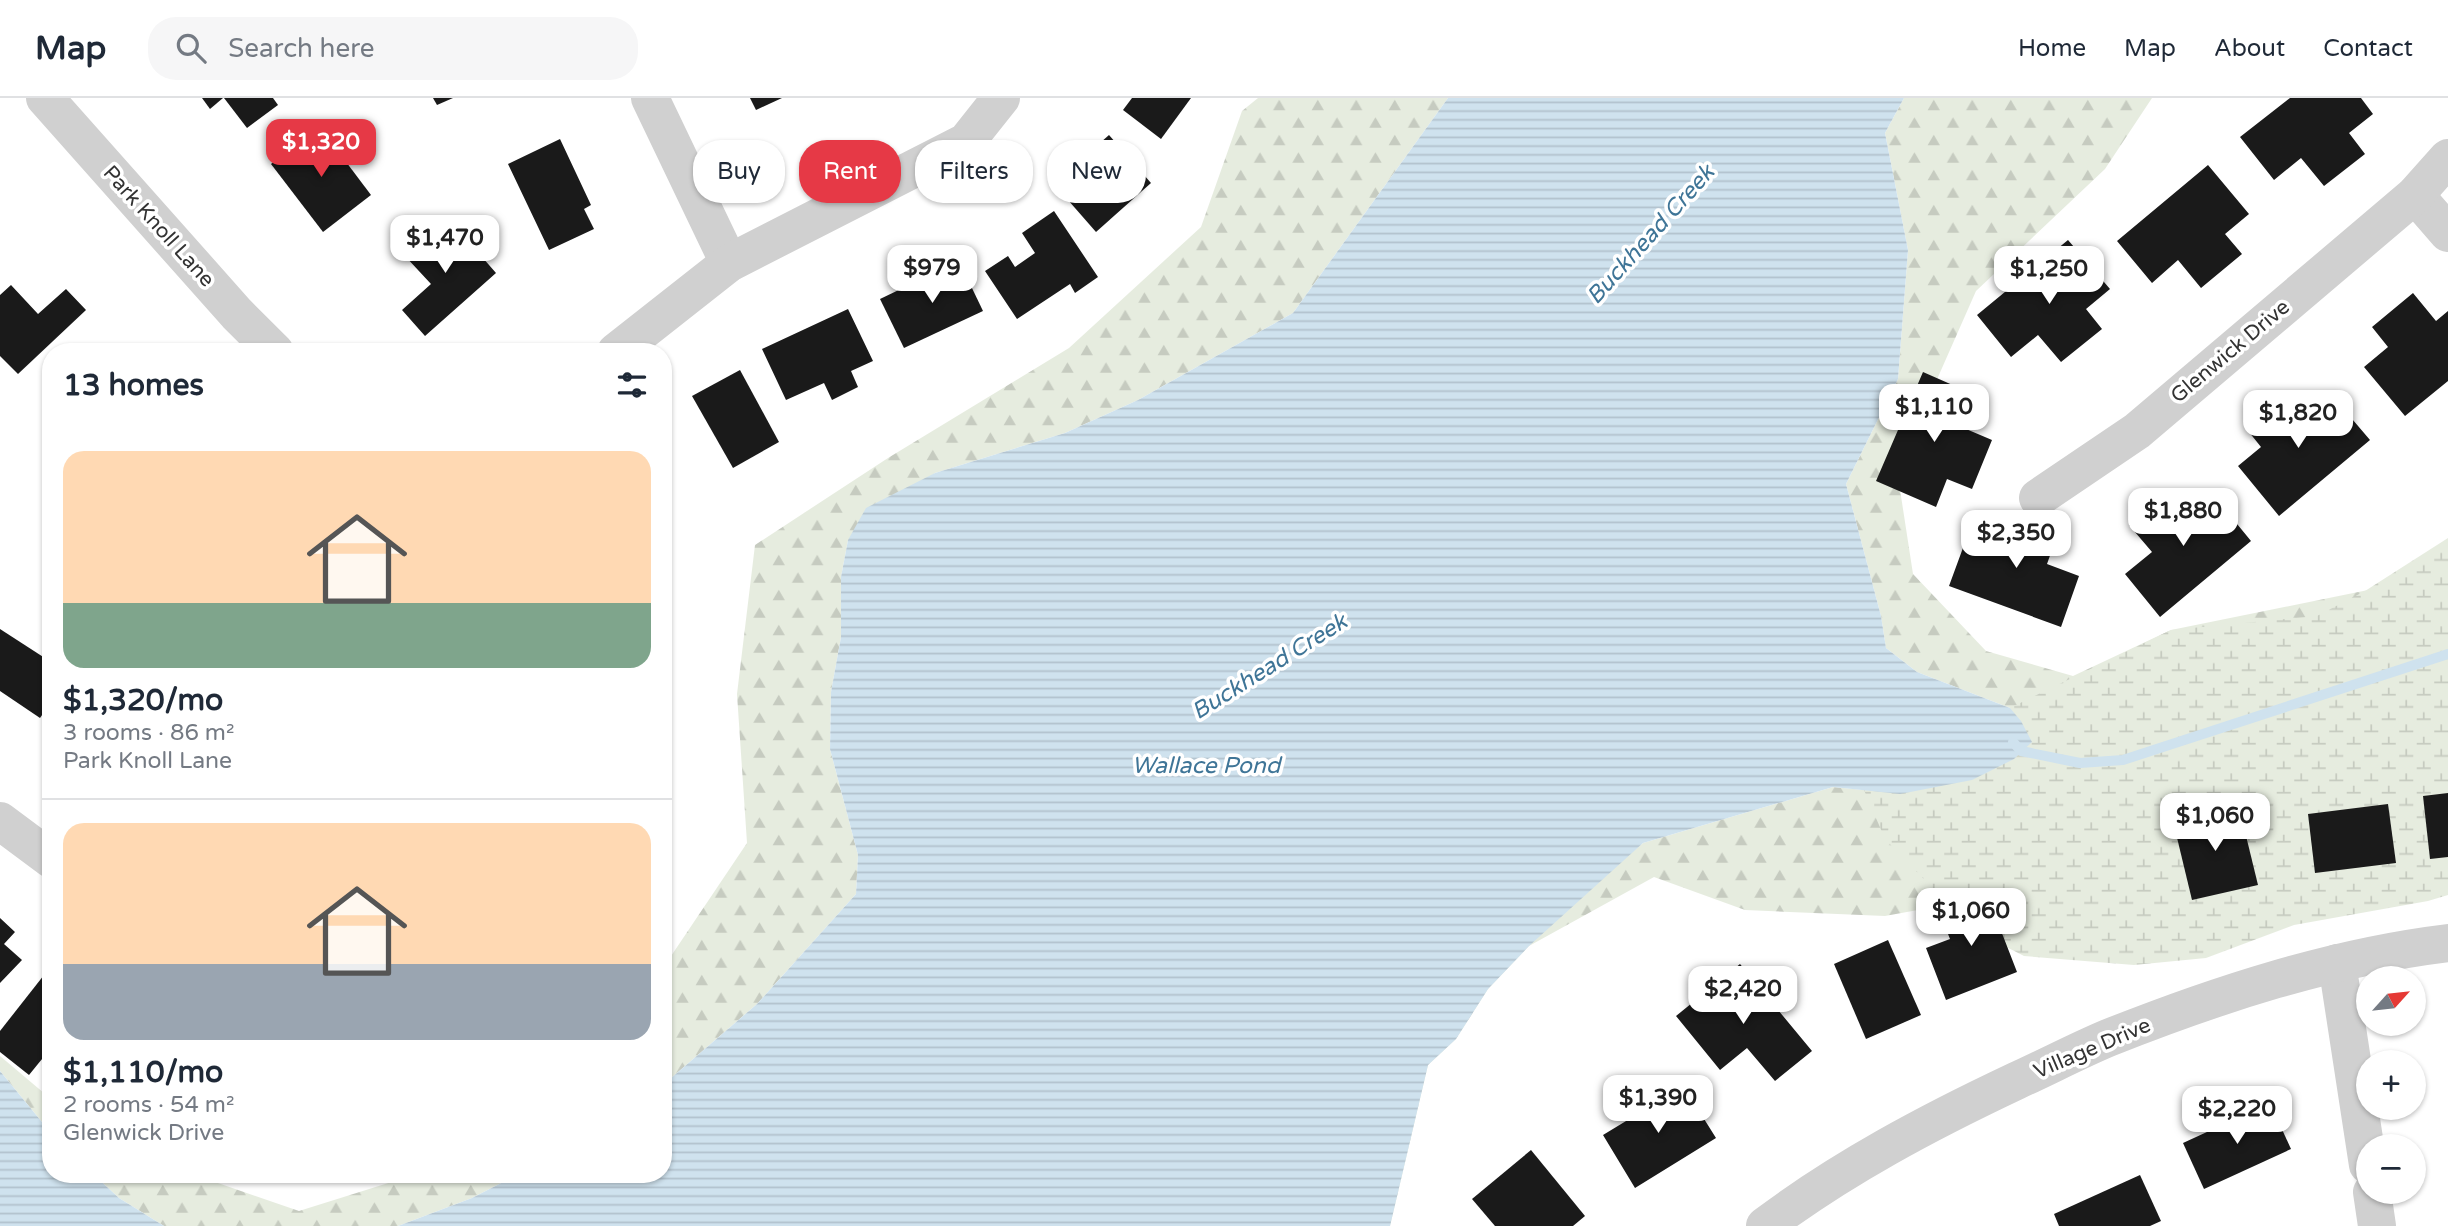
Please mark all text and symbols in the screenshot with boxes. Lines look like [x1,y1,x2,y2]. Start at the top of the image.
search box [148,17,638,80]
text: Map [35,29,106,68]
icon: search [172,29,210,67]
text: Search here [228,33,374,64]
text: Home [2018,34,2086,63]
text: Map [2124,34,2176,63]
text: About [2214,34,2285,63]
text: Contact [2323,34,2413,63]
pin: $1,320 [264,120,378,179]
text: $1,320 [282,128,360,156]
chip: Buy [693,140,785,203]
chip: Rent [799,140,901,203]
chip: Filters [915,140,1033,203]
chip: New [1047,140,1146,203]
water label: Buckhead Creek [1581,158,1722,310]
street label: Park Knoll Lane [98,161,220,292]
pin: $1,470 [388,216,502,275]
text: $1,470 [406,224,484,252]
pin: $979 [891,246,973,305]
pin: $1,250 [1992,246,2106,306]
text: $979 [903,254,961,282]
text: $1,250 [2010,255,2088,283]
street label: Glenwick Drive [2166,294,2295,408]
icon: filters [613,366,651,404]
text: 13 homes [63,367,204,404]
pin: $1,110 [1877,384,1991,444]
pin: $1,820 [2241,390,2355,450]
text: $1,110 [1895,393,1973,421]
text: $1,820 [2259,399,2337,427]
pin: $1,880 [2126,489,2240,548]
icon: home [294,496,420,622]
text: $1,880 [2144,497,2222,525]
pin: $2,350 [1959,510,2073,570]
text: $2,350 [1977,519,2055,547]
water label: Buckhead Creek [1187,607,1354,726]
text: $1,320/mo [63,682,223,719]
text: 3 rooms · 86 m² [63,719,234,747]
text: Park Knoll Lane [63,747,232,775]
water label: Wallace Pond [1132,752,1283,780]
pin: $1,060 [2158,794,2272,853]
text: $1,060 [2176,802,2254,830]
icon: home [294,868,420,994]
pin: $1,060 [1914,888,2028,948]
text: $1,060 [1932,897,2010,925]
north arrow [2356,966,2426,1036]
map controls [2356,966,2426,1204]
pin: $2,420 [1686,967,1800,1026]
text: $2,420 [1704,975,1782,1003]
street label: Village Drive [2030,1013,2154,1084]
button: + [2356,1050,2426,1120]
text: $1,110/mo [63,1054,223,1091]
pin: $1,390 [1601,1076,1715,1135]
text: $1,390 [1619,1084,1697,1112]
pin: $2,220 [2180,1086,2294,1146]
text: 2 rooms · 54 m² [63,1091,234,1119]
text: $2,220 [2198,1095,2276,1123]
text: Glenwick Drive [63,1119,224,1147]
button: − [2356,1134,2426,1204]

